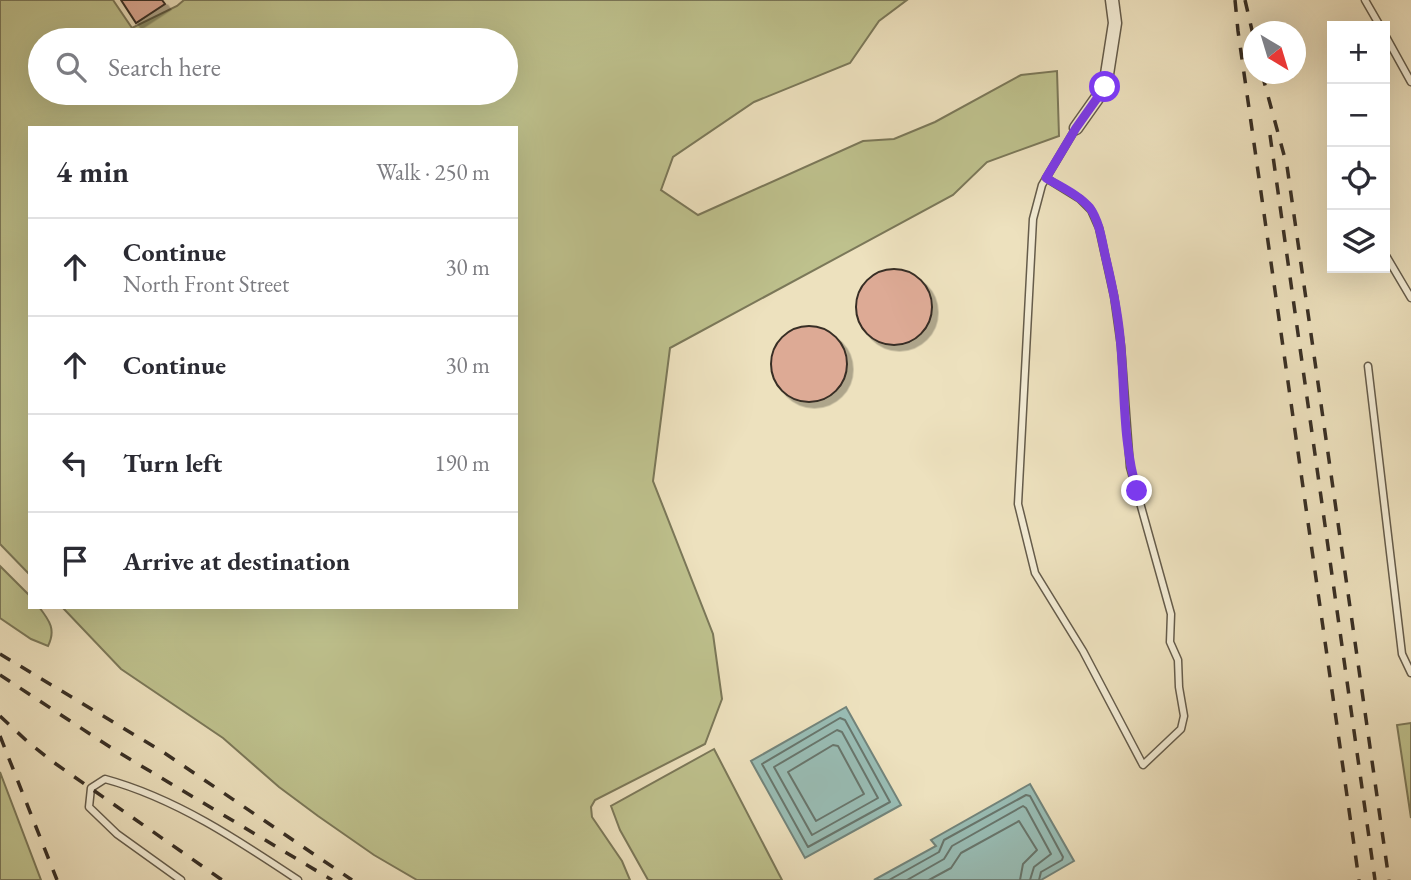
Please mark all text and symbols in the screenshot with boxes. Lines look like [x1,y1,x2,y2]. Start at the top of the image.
north arrow [1243,21,1306,84]
map controls [1327,21,1390,273]
button: + [1327,21,1390,84]
search box [28,28,518,105]
icon: search [52,48,90,86]
text: Search here [108,50,221,84]
route start [1089,71,1120,102]
button: − [1327,84,1390,147]
button: locate [1327,147,1390,210]
text: 4 min [56,152,129,191]
text: Walk · 250 m [376,157,490,187]
button: layers [1327,210,1390,273]
text: Continue [123,235,226,269]
icon: ahead [56,248,94,286]
text: 30 m [445,252,490,282]
text: North Front Street [123,269,289,299]
icon: ahead [56,346,94,384]
text: Continue [123,348,226,382]
text: 30 m [445,350,490,380]
icon: left [56,444,94,482]
text: Turn left [123,446,222,480]
text: 190 m [434,448,490,478]
route end [1121,475,1152,506]
icon: arrive [56,542,94,580]
text: Arrive at destination [123,544,350,578]

